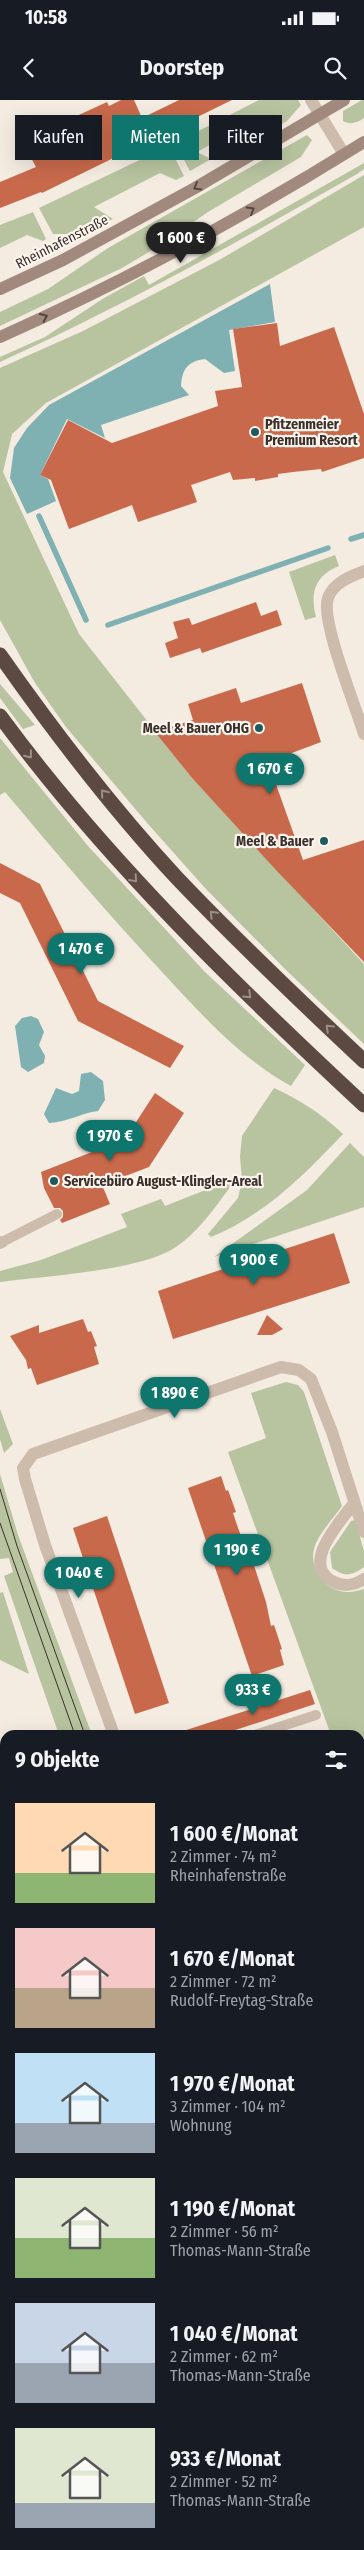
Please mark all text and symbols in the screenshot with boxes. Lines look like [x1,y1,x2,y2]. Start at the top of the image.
text: 10:58 [25,6,67,29]
icon: back [15,54,43,82]
text: Doorstep [140,54,224,81]
icon: search [321,54,349,82]
chip: Kaufen [15,115,102,160]
chip: Mieten [112,115,199,160]
chip: Filter [209,115,282,160]
one-way arrow [193,181,202,191]
one-way arrow [245,206,254,216]
street label: Rheinhafenstraße [13,211,111,273]
pin: 1 600 € [135,221,227,264]
text: 1 600 € [157,228,205,247]
one-way arrow [39,313,48,324]
place label: Pfitzenmeier Premium Resort [265,416,359,449]
marker: Pfitzenmeier Premium Resort [249,426,261,438]
place label: Meel & Bauer OHG [143,720,249,737]
marker: Meel & Bauer OHG [253,722,265,734]
one-way arrow [23,749,32,759]
pin: 1 670 € [224,752,316,795]
text: 1 670 € [247,759,293,778]
one-way arrow [102,790,110,799]
place label: Meel & Bauer [236,833,315,850]
marker: Meel & Bauer [318,835,330,847]
one-way arrow [128,874,137,883]
one-way arrow [209,911,218,920]
pin: 1 470 € [35,932,127,975]
text: 1 470 € [58,939,104,958]
one-way arrow [242,989,251,998]
one-way arrow [325,1025,334,1034]
pin: 1 970 € [64,1120,156,1162]
text: 1 970 € [87,1126,133,1145]
place label: Servicebüro August-Klingler-Areal [64,1173,262,1190]
marker: Servicebüro August-Klingler-Areal [48,1175,60,1187]
pin: 1 900 € [208,1244,300,1286]
text: 1 900 € [230,1250,278,1269]
pin: 1 890 € [129,1376,221,1419]
text: 1 890 € [151,1383,199,1402]
pin: 1 190 € [191,1534,283,1576]
text: 1 190 € [214,1540,260,1559]
pin: 1 040 € [33,1556,125,1599]
text: 1 040 € [55,1563,103,1582]
pin: 933 € [218,1674,288,1716]
text: 933 € [236,1680,271,1699]
icon: filters [322,1746,350,1774]
text: 9 Objekte [15,1747,99,1773]
text: 1 600 €/Monat [170,1821,298,1847]
icon: home [55,1823,115,1883]
text: 2 Zimmer · 74 m² [170,1847,277,1866]
text: Rheinhafenstraße [170,1866,286,1885]
text: 1 670 €/Monat [170,1946,295,1972]
icon: home [55,1948,115,2008]
text: 2 Zimmer · 72 m² [170,1972,277,1991]
text: Rudolf-Freytag-Straße [170,1991,313,2010]
text: 1 970 €/Monat [170,2071,295,2097]
icon: home [55,2073,115,2133]
text: 3 Zimmer · 104 m² [170,2097,286,2116]
text: Wohnung [170,2116,231,2135]
text: 1 190 €/Monat [170,2196,295,2222]
icon: home [55,2198,115,2258]
text: 2 Zimmer · 56 m² [170,2222,278,2241]
text: Thomas-Mann-Straße [170,2241,311,2260]
text: 1 040 €/Monat [170,2321,298,2347]
icon: home [55,2323,115,2383]
text: 2 Zimmer · 62 m² [170,2347,278,2366]
text: Thomas-Mann-Straße [170,2366,311,2385]
text: 933 €/Monat [170,2446,281,2472]
icon: home [55,2448,115,2508]
text: 2 Zimmer · 52 m² [170,2472,277,2491]
text: Thomas-Mann-Straße [170,2491,311,2510]

